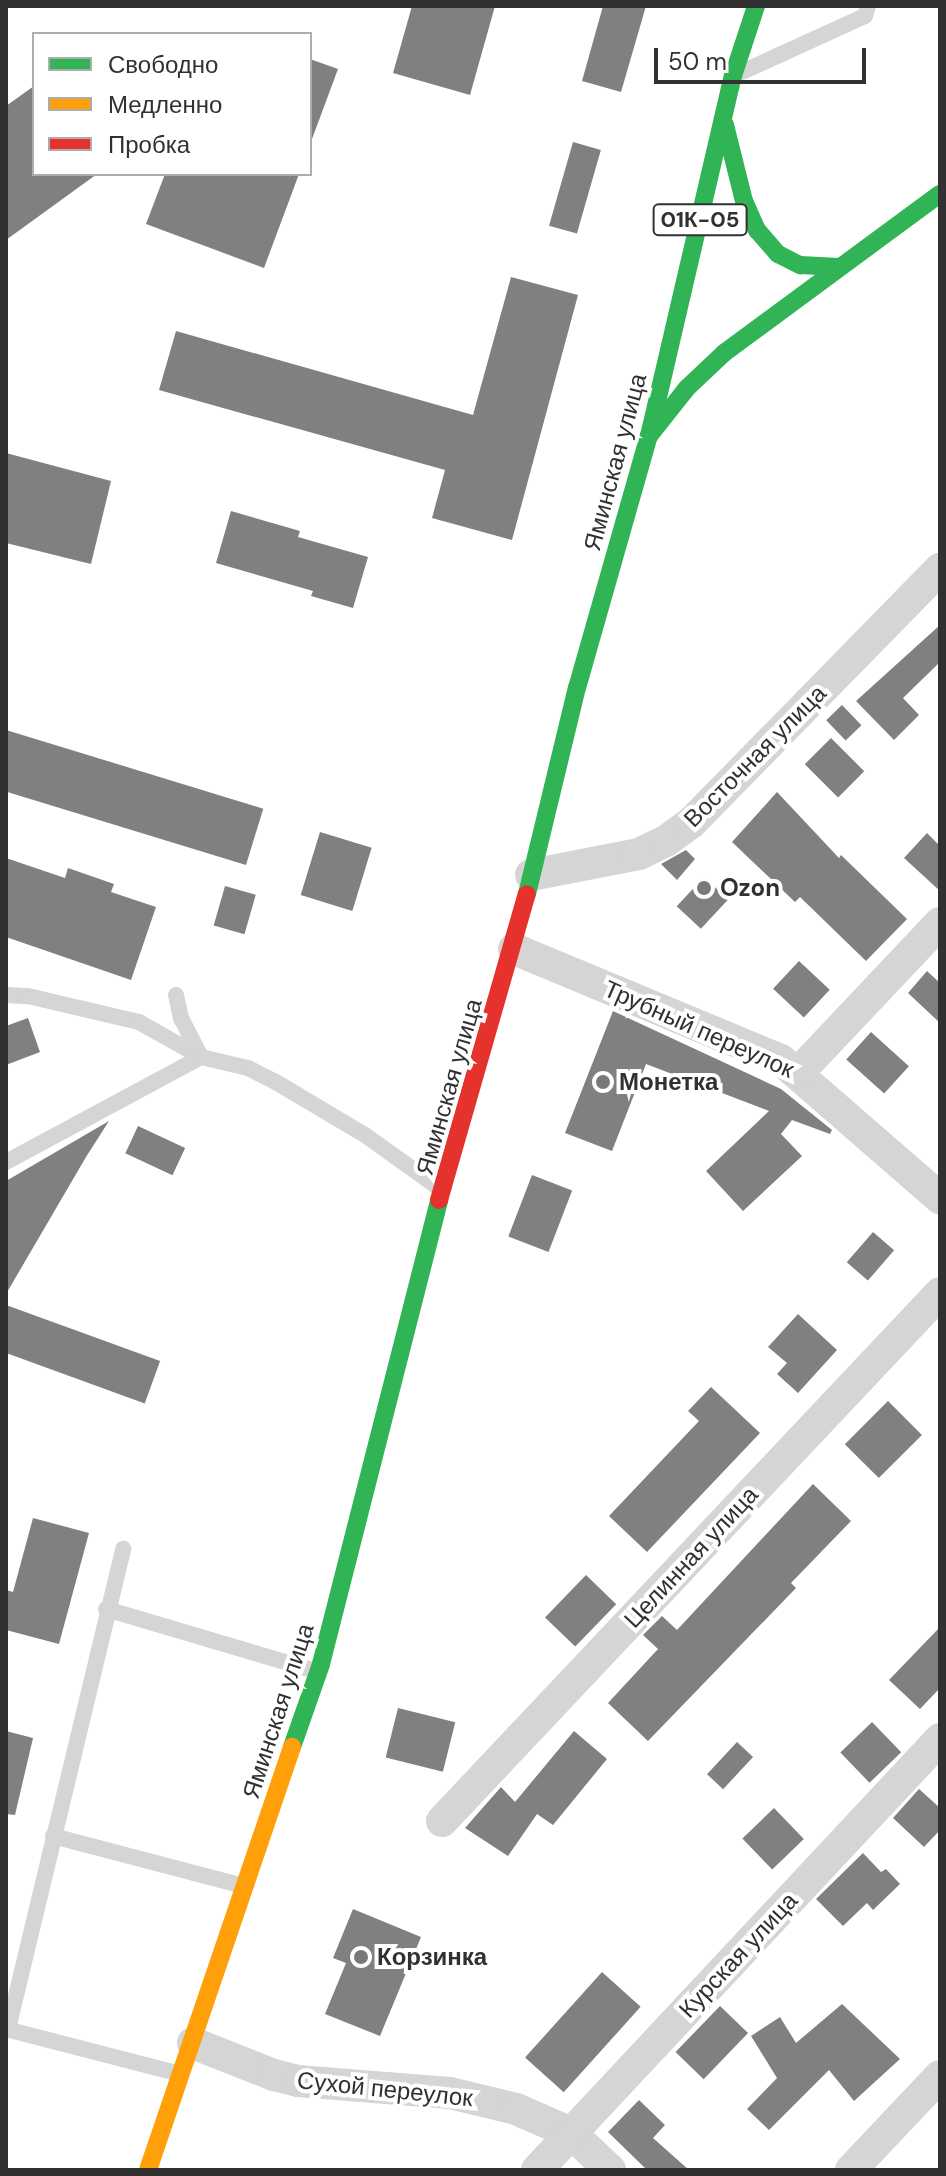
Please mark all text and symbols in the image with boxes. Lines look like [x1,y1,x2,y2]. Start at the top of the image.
legend [32,32,312,176]
scale bar [658,32,870,82]
text: 50 m [668,46,727,77]
text: Свободно [108,49,218,80]
text: Медленно [108,89,222,120]
text: Пробка [108,129,190,160]
road number: 01К-05 [652,202,748,238]
street label: Яминская улица [578,370,652,554]
street label: Восточная улица [678,679,832,833]
place label: Ozon [720,874,780,902]
marker: Ozon [695,879,713,897]
street label: Трубный переулок [599,974,799,1084]
street label: Яминская улица [410,995,488,1179]
place label: Монетка [619,1068,718,1096]
marker: Монетка [594,1073,612,1091]
street label: Целинная улица [618,1480,764,1634]
street label: Яминская улица [236,1620,320,1802]
street label: Курская улица [673,1886,803,2024]
place label: Корзинка [377,1943,487,1971]
marker: Корзинка [352,1948,370,1966]
street label: Сухой переулок [296,2065,474,2113]

